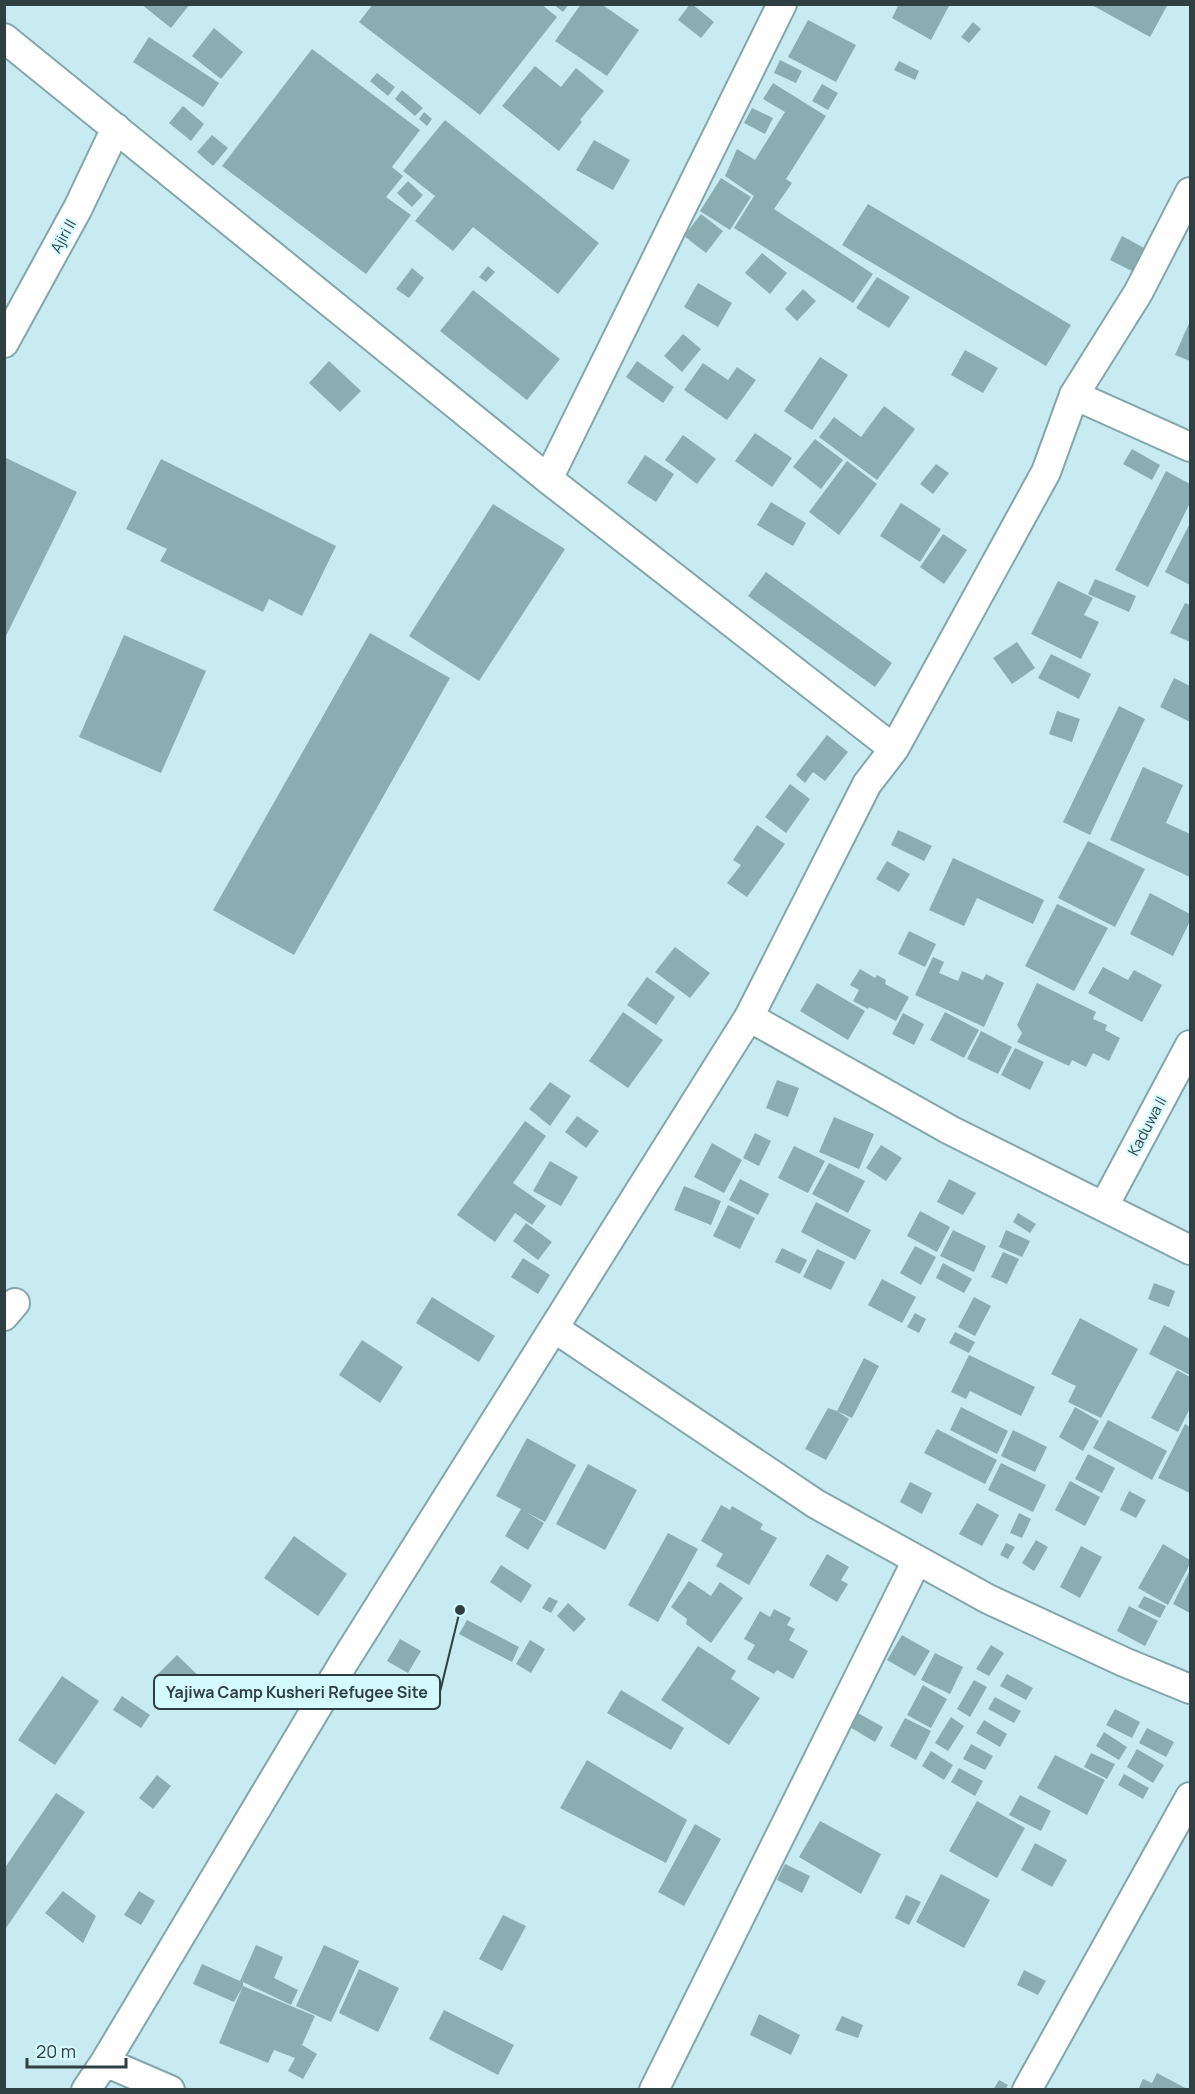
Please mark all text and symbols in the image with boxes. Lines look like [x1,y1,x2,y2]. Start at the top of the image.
street label: Ajiri II [45,215,81,257]
street label: Kaduwa II [1123,1093,1171,1159]
callout: Yajiwa Camp Kusheri Refugee Site [154,1675,440,1709]
text: Yajiwa Camp Kusheri Refugee Site [166,1681,428,1703]
scale bar [27,2031,126,2069]
text: 20 m [36,2039,76,2063]

